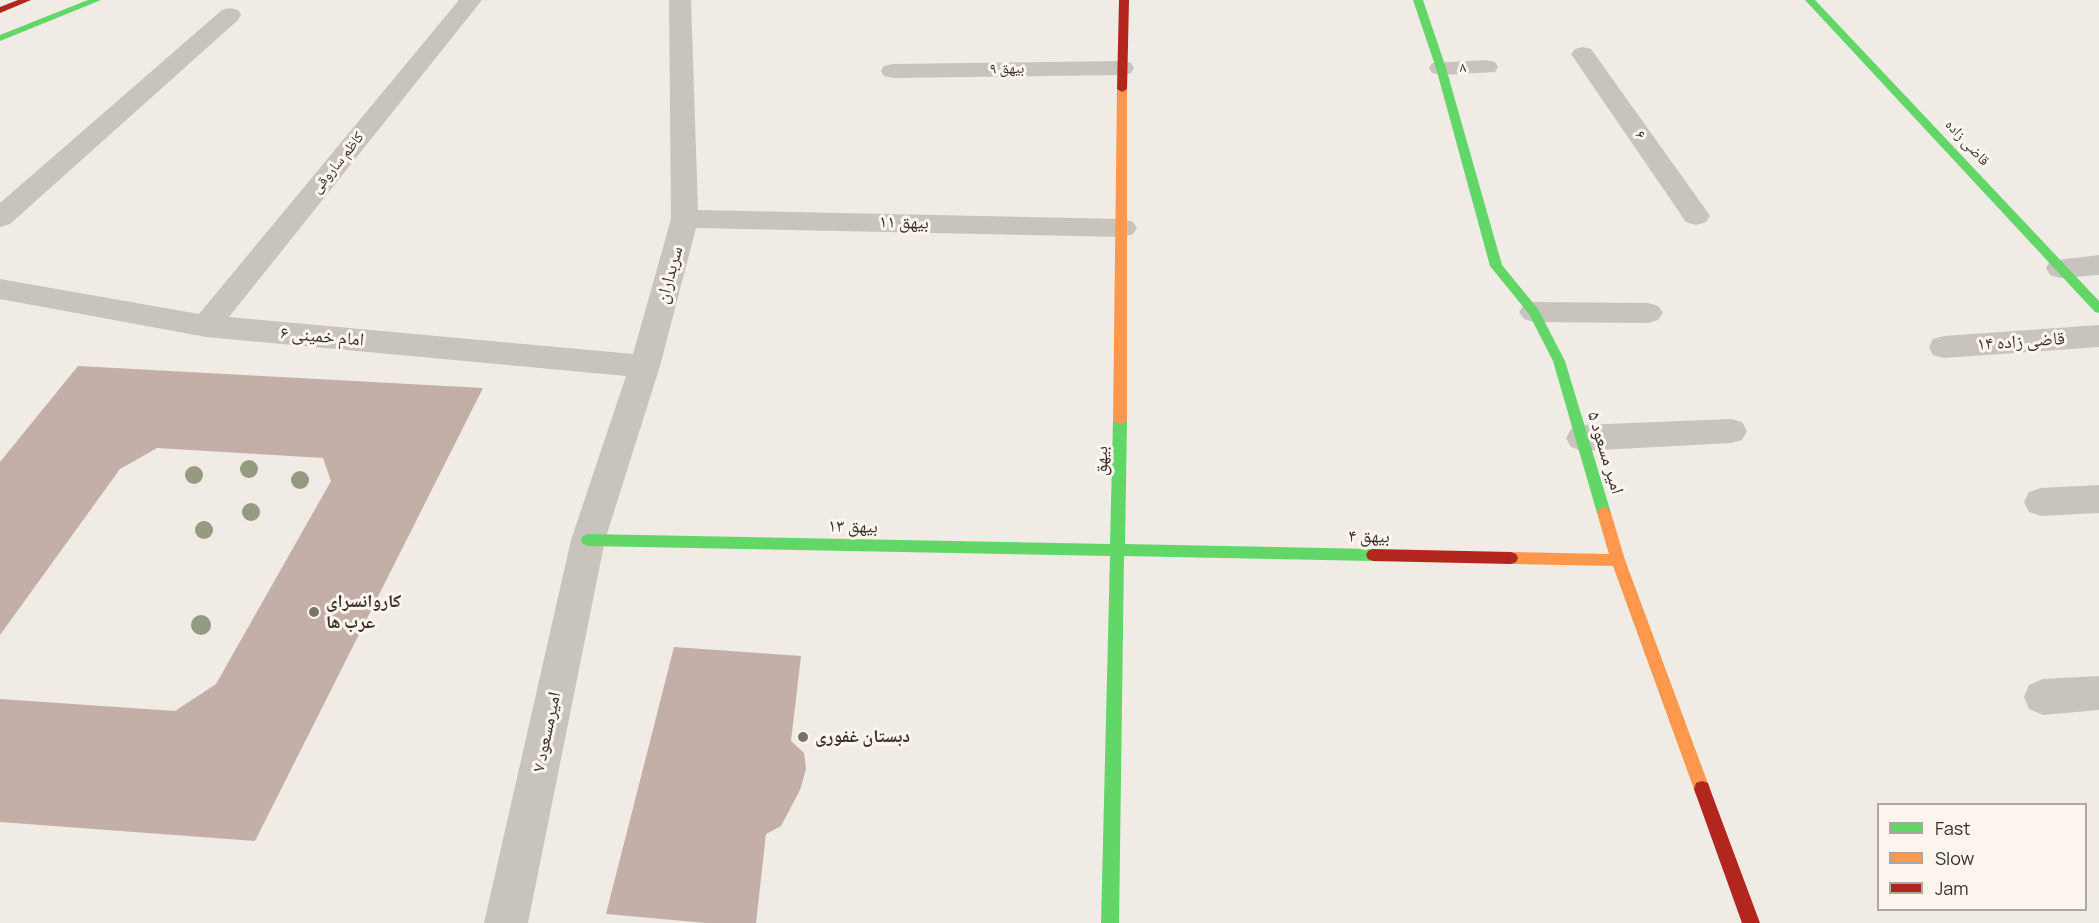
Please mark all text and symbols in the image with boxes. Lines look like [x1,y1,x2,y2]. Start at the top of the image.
street label: ۸ [1459,59,1467,77]
street label: بیهق ۹ [990,60,1024,78]
street label: قاضی زاده [1941,116,1993,170]
street label: ۶ [1631,127,1649,143]
street label: کاظم ساروقی [308,129,368,197]
street label: بیهق ۱۱ [879,212,929,234]
street label: سربداران [652,244,688,306]
street label: امام خمینی ۶ [279,323,365,351]
street label: قاضی زاده ۱۴ [1976,328,2066,356]
street label: امیر مسعود ۵ [1582,409,1628,497]
street label: بیهق [1091,446,1113,476]
street label: بیهق ۱۳ [828,516,878,538]
street label: بیهق ۴ [1348,526,1390,548]
place label: کاروانسرای عرب ها [326,591,401,634]
marker: کاروانسرای عرب ها [307,605,321,619]
street label: امیرمسعود ۷ [528,690,566,774]
place label: دبستان غفوری [815,726,910,748]
marker: دبستان غفوری [796,730,810,744]
legend [1877,803,2087,911]
text: Fast [1935,816,1970,840]
text: Slow [1935,846,1974,870]
text: Jam [1935,876,1969,900]

